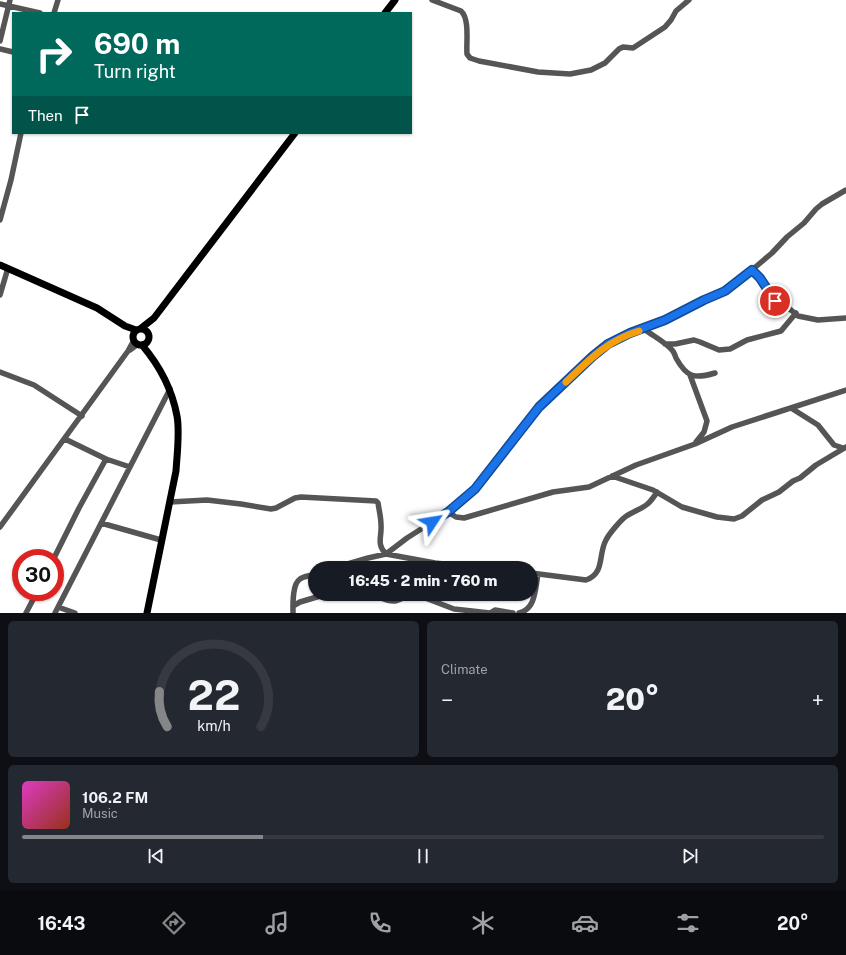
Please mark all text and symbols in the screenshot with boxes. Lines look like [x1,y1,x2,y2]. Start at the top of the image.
text: 690 m [94,27,180,60]
icon: right [28,28,80,80]
text: Turn right [94,61,176,82]
icon: arrive [71,104,93,126]
text: Then [28,107,63,124]
pin [758,284,792,318]
icon: arrive [764,290,786,312]
position arrow [411,501,453,543]
speed limit sign: 30 [12,549,64,601]
text: 16:45 · 2 min · 760 m [349,572,497,589]
text: Climate [441,662,488,677]
text: 22 [187,670,240,719]
text: 20° [606,681,659,717]
text: − [441,687,453,713]
text: + [812,687,824,713]
text: km/h [197,717,230,734]
text: 106.2 FM [82,789,148,806]
text: Music [82,806,118,821]
icon: previous [145,845,167,867]
icon: pause [412,845,434,867]
icon: next [679,845,701,867]
icon: directions [160,909,188,937]
icon: music [263,909,291,937]
icon: phone [366,909,394,937]
icon: climate [469,909,497,937]
icon: car [571,909,599,937]
icon: filters [674,909,702,937]
text: 16:43 [37,913,86,934]
text: 20° [777,913,809,934]

